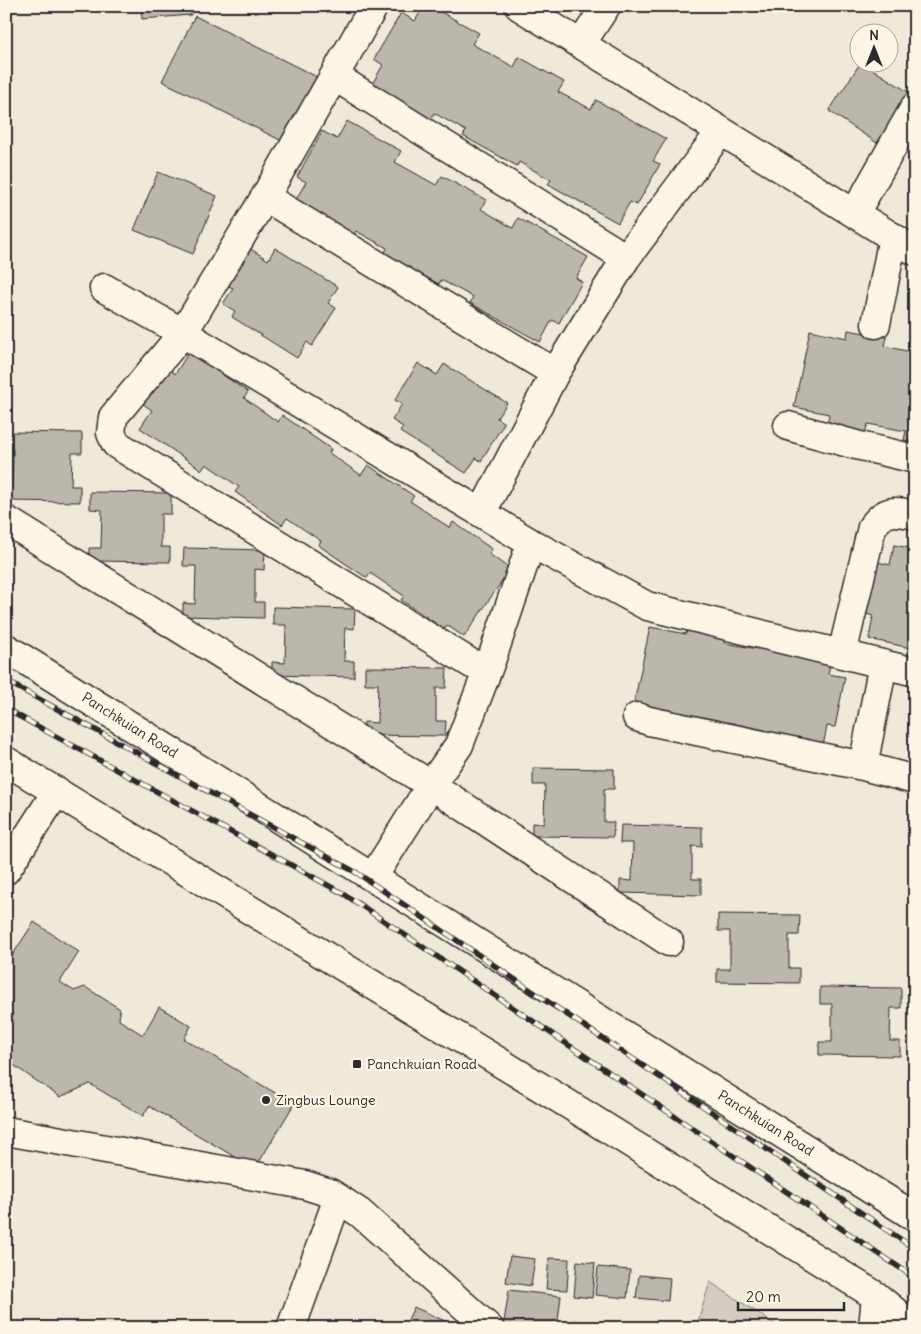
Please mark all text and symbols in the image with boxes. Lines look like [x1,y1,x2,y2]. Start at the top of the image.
north arrow [848,22,898,72]
text: N [869,26,879,44]
street label: Panchkuian Road [79,688,181,762]
place label: Panchkuian Road [367,1055,477,1073]
marker: Panchkuian Road [351,1058,363,1070]
street label: Panchkuian Road [715,1086,817,1160]
place label: Zingbus Lounge [276,1091,376,1109]
marker: Zingbus Lounge [260,1094,272,1106]
scale bar [738,1279,845,1311]
text: 20 m [746,1287,781,1306]

